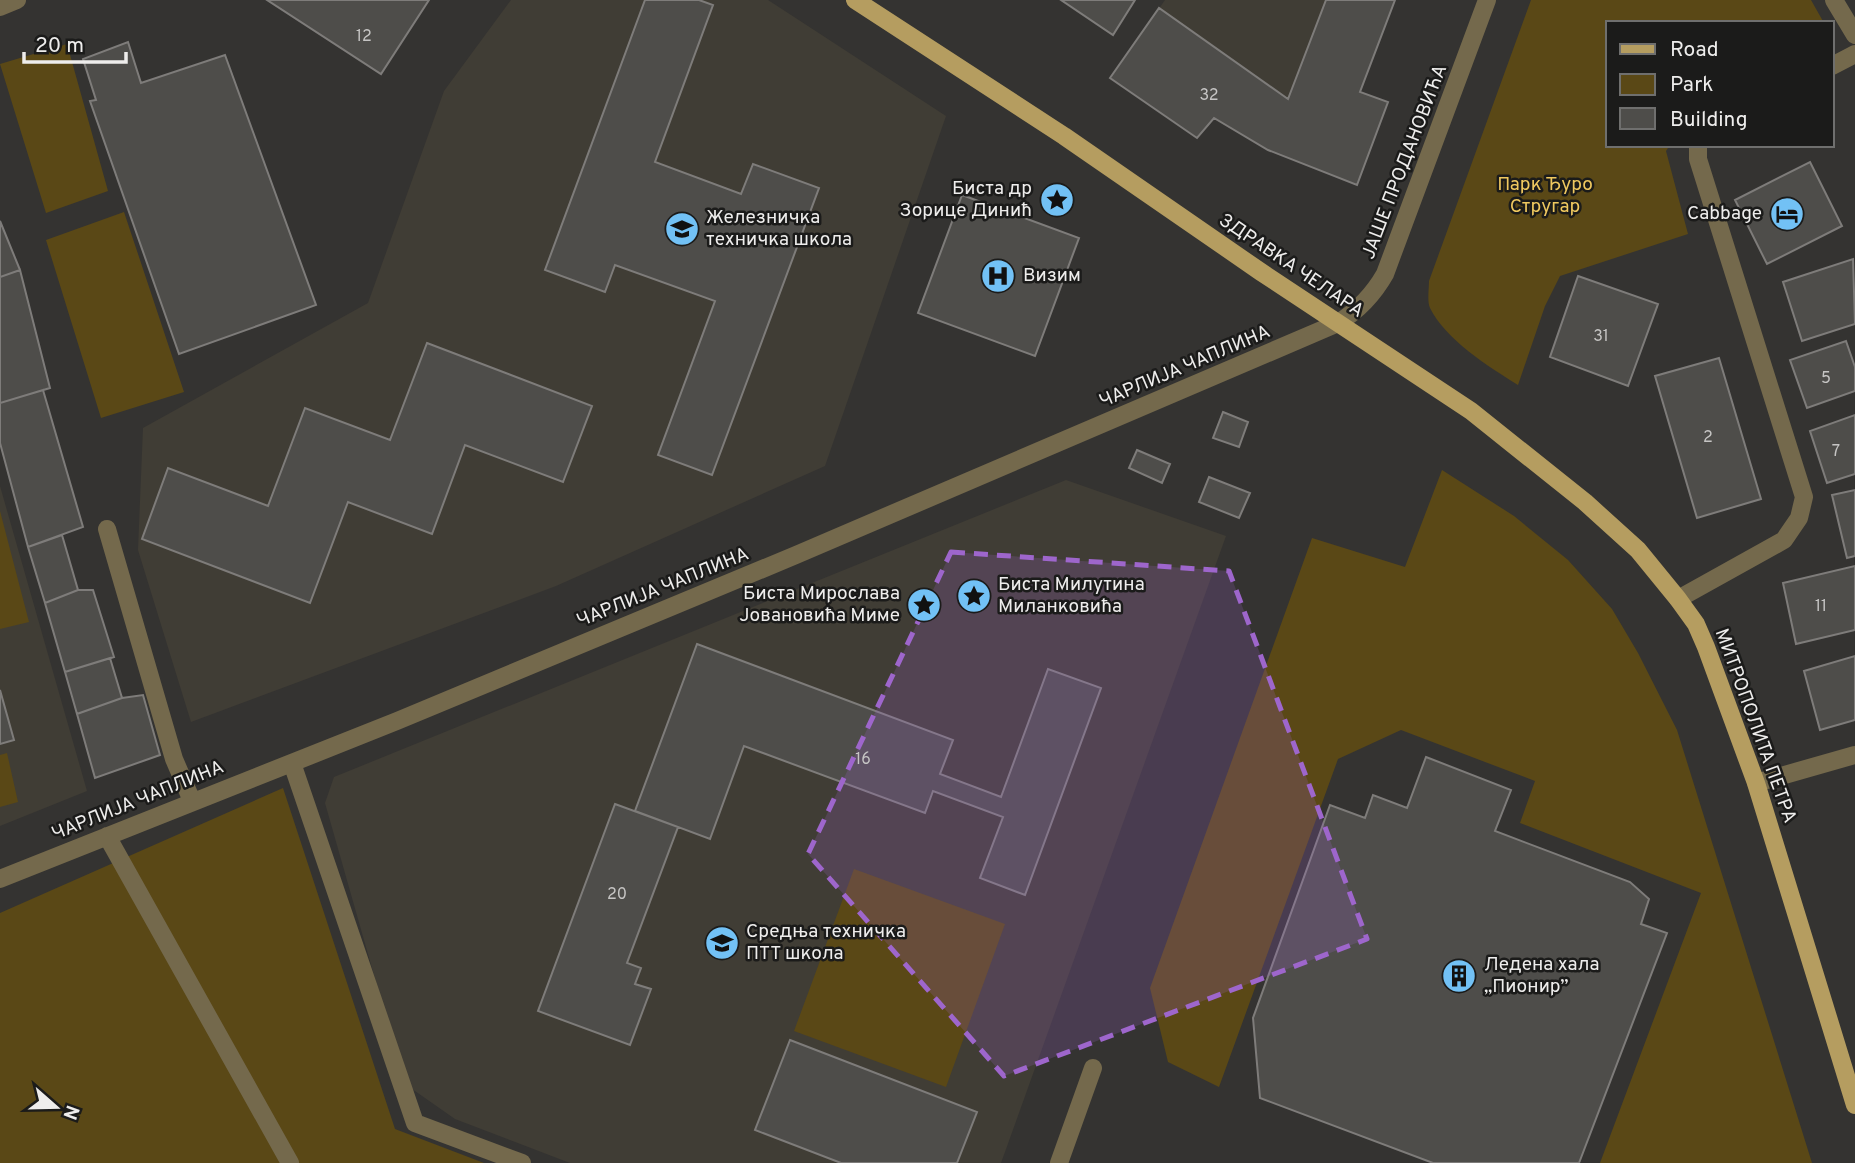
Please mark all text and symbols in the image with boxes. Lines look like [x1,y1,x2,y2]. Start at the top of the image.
scale bar [24,21,126,65]
legend [1606,21,1834,147]
house number: 12 [356,27,372,47]
text: 20 m [35,33,84,60]
text: Road [1670,37,1719,64]
street label: ЈАШЕ ПРОДАНОВИЋА [1357,61,1453,263]
text: Park [1670,72,1713,99]
house number: 32 [1199,86,1219,106]
text: Building [1670,107,1748,134]
park label: Парк Ђуро Стругар [1497,173,1593,219]
place label: Биста др Зорице Динић [900,177,1032,223]
place icon: Биста др Зорице Динић [1038,181,1076,219]
hotel icon: Cabbage [1768,195,1806,233]
place label: Cabbage [1687,202,1762,226]
place label: Железничка техничка школа [706,206,852,252]
street label: ЗДРАВКА ЧЕЛАРА [1214,209,1368,323]
school or university icon: Железничка техничка школа [663,210,701,248]
hospital icon: Визим [979,257,1017,295]
place label: Визим [1023,264,1081,288]
street label: ЧАРЛИЈА ЧАПЛИНА [1096,320,1274,414]
house number: 31 [1593,327,1609,347]
house number: 5 [1821,369,1831,389]
house number: 2 [1703,428,1713,448]
house number: 7 [1832,442,1840,462]
street label: ЧАРЛИЈА ЧАПЛИНА [573,542,753,634]
place label: Биста Милутина Миланковића [998,573,1145,619]
place icon: Биста Милутина Миланковића [955,577,993,615]
place label: Биста Мирослава Јовановића Миме [739,582,900,628]
place icon: Биста Мирослава Јовановића Миме [905,586,943,624]
house number: 11 [1815,597,1827,617]
street label: МИТРОПОЛИТА ПЕТРА [1709,625,1801,827]
house number: 16 [855,750,871,770]
street label: ЧАРЛИЈА ЧАПЛИНА [48,755,228,847]
house number: 20 [607,885,627,905]
place label: Средња техничка ПТТ школа [746,920,906,966]
school or university icon: Средња техничка ПТТ школа [703,924,741,962]
place label: Ледена хала „Пионир” [1484,953,1600,999]
building icon: Ледена хала „Пионир” [1440,957,1478,995]
north arrow [21,1072,91,1142]
text: N [56,1102,84,1123]

